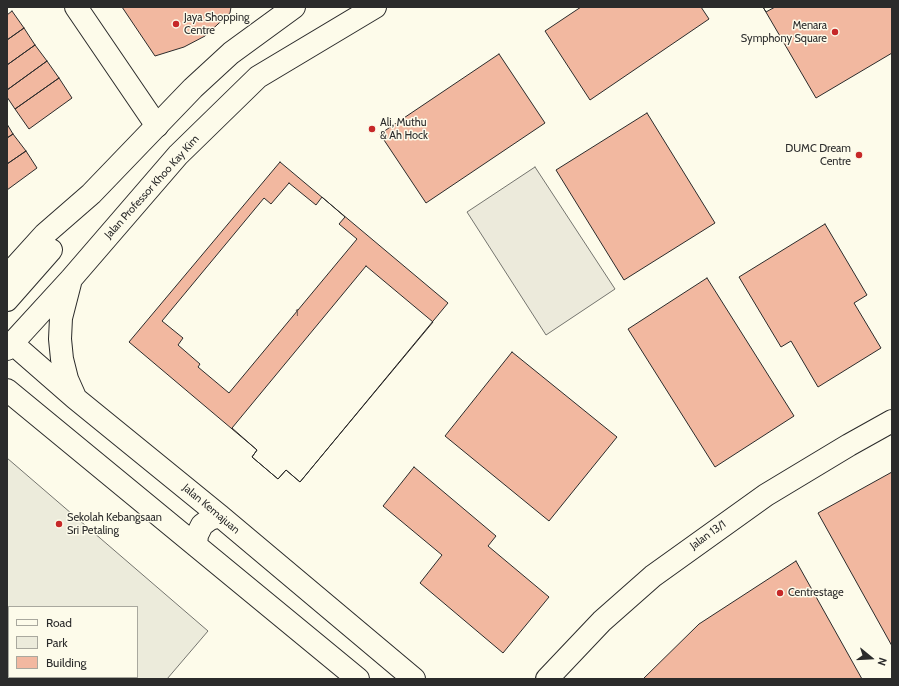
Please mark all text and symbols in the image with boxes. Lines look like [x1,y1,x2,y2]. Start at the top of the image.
place label: Jaya Shopping Centre [184,11,250,37]
marker: Jaya Shopping Centre [171,19,181,29]
place label: Menara Symphony Square [741,19,827,45]
marker: Menara Symphony Square [830,27,840,37]
place label: Ali, Muthu & Ah Hock [380,116,428,142]
marker: Ali, Muthu & Ah Hock [367,124,377,134]
street label: Jalan Professor Khoo Kay Kim [102,132,202,242]
place label: DUMC Dream Centre [785,142,851,168]
marker: DUMC Dream Centre [854,150,864,160]
house number: 1 [296,308,298,318]
street label: Jalan Kemajuan [180,481,242,537]
place label: Sekolah Kebangsaan Sri Petaling [67,511,162,537]
street label: Jalan 13/1 [687,518,729,552]
marker: Sekolah Kebangsaan Sri Petaling [54,519,64,529]
place label: Centrestage [788,586,844,600]
marker: Centrestage [775,588,785,598]
legend [8,606,138,678]
text: Road [46,615,72,630]
text: Park [46,635,68,650]
north arrow [851,638,891,678]
text: Building [46,655,87,670]
text: N [875,656,890,668]

